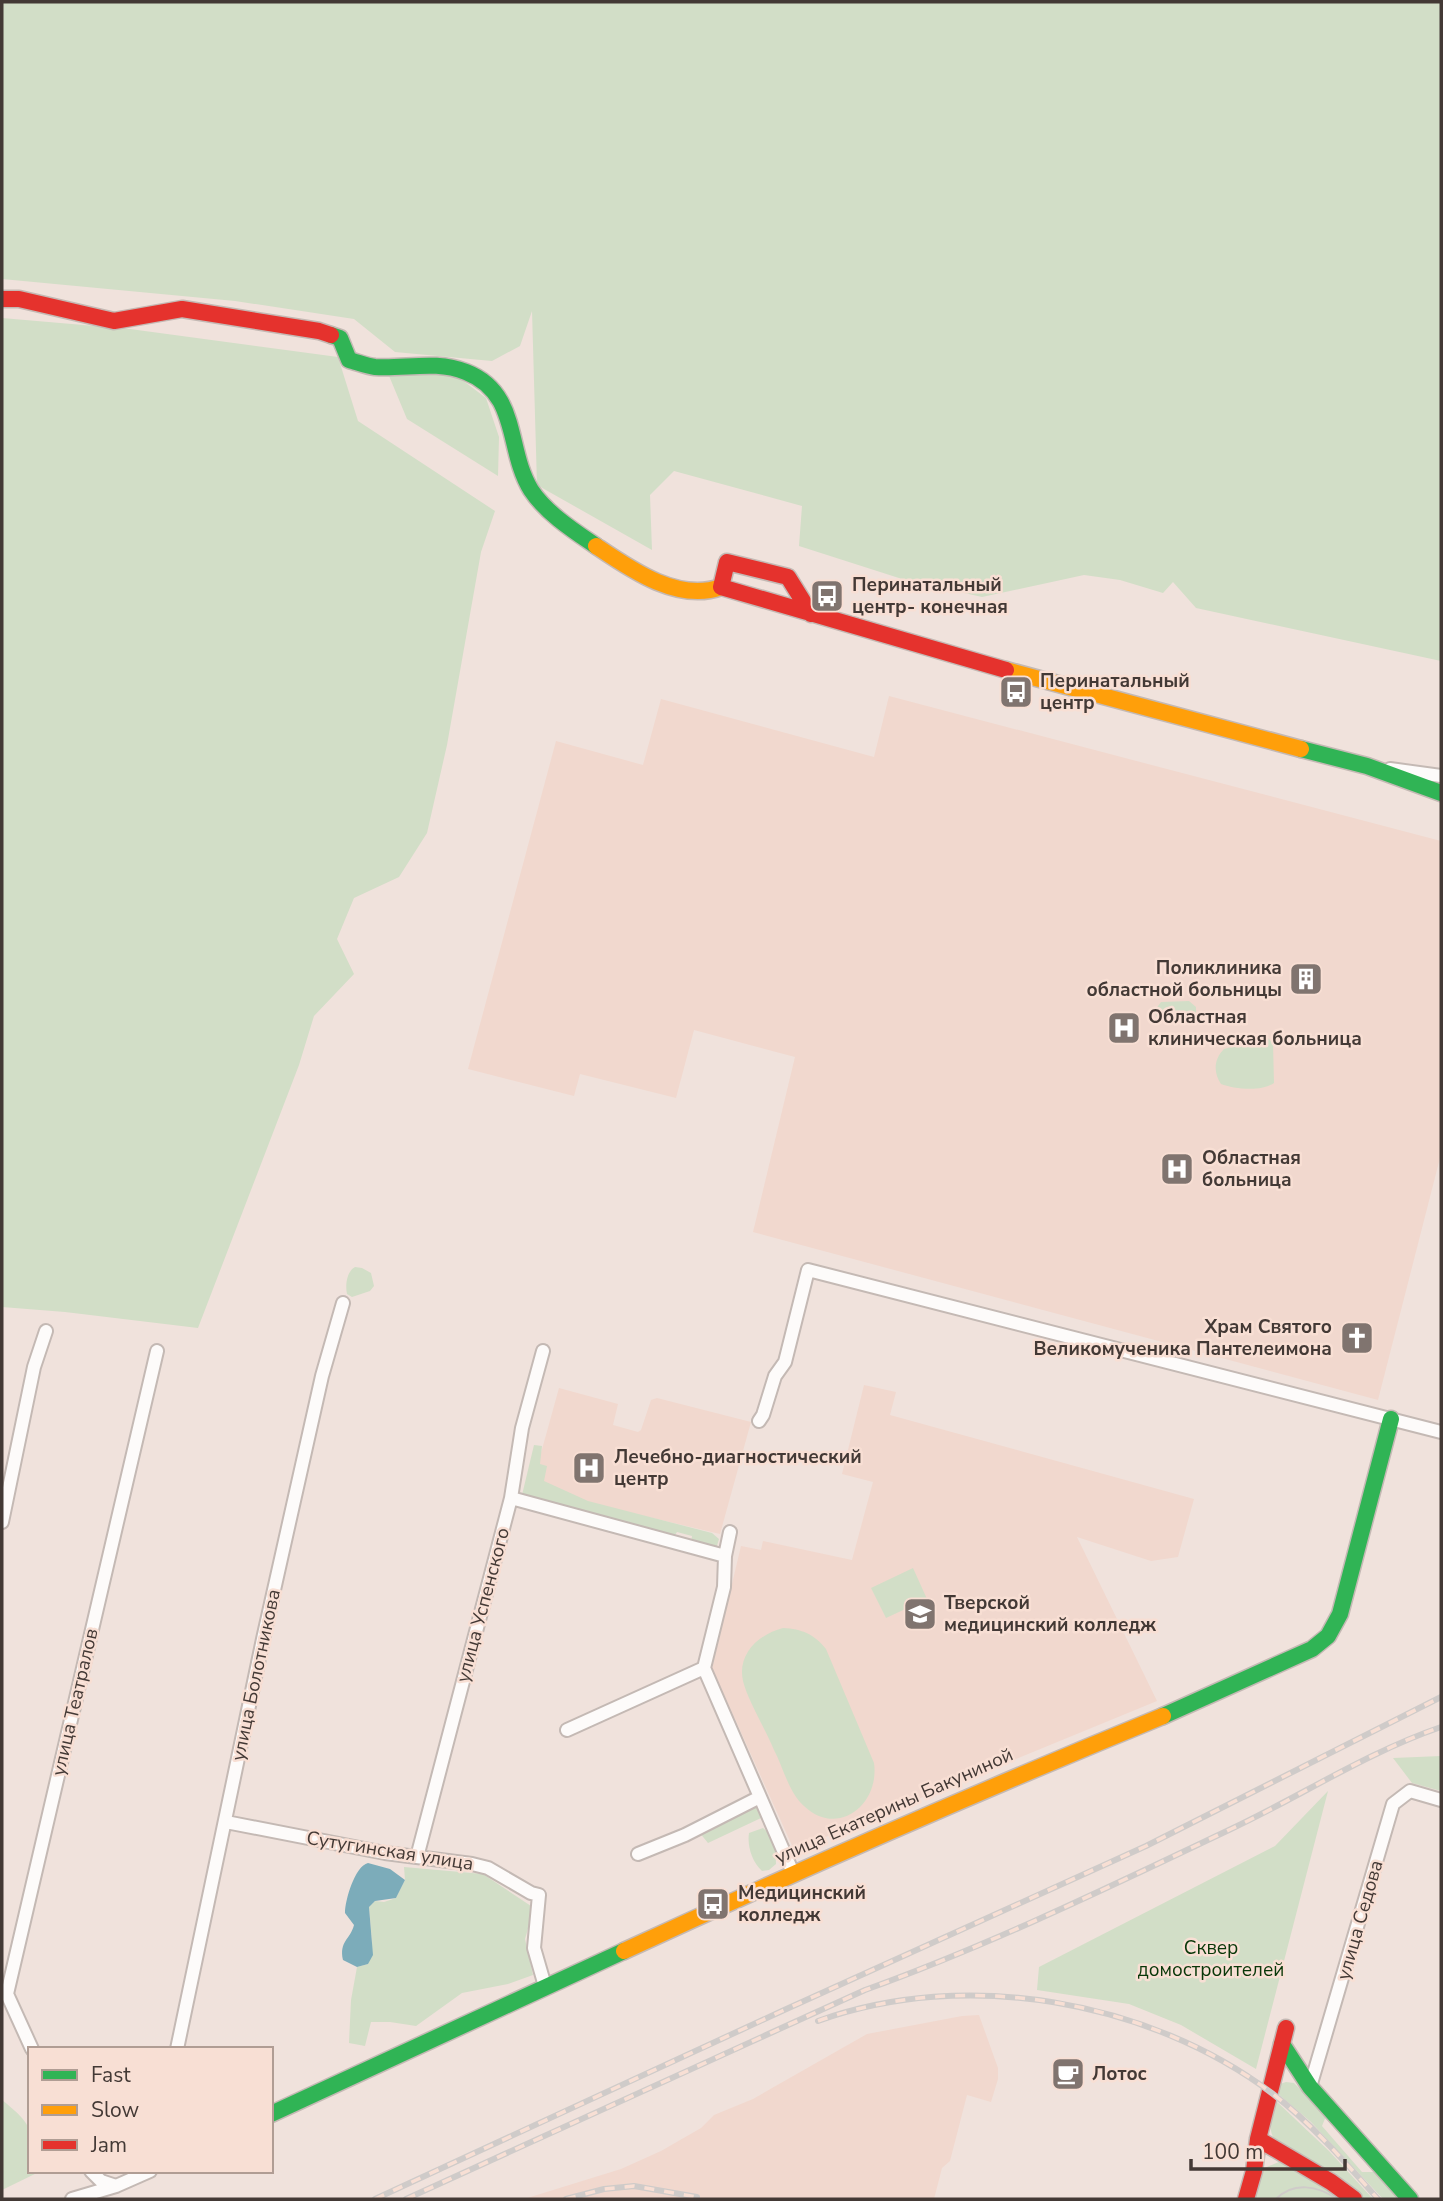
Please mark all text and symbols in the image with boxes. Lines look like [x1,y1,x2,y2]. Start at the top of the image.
place label: Перинатальный центр- конечная [852,572,1008,620]
bus stop icon: Перинатальный центр- конечная [808,577,846,615]
place label: Перинатальный центр [1040,668,1190,716]
bus stop icon: Перинатальный центр [997,673,1035,711]
place label: Поликлиника областной больницы [1086,955,1282,1003]
building icon: Поликлиника областной больницы [1287,960,1325,998]
place label: Областная клиническая больница [1148,1004,1362,1052]
hospital icon: Областная клиническая больница [1105,1009,1143,1047]
place label: Областная больница [1202,1145,1301,1193]
hospital icon: Областная больница [1158,1150,1196,1188]
place label: Храм Святого Великомученика Пантелеимона [1033,1314,1332,1362]
church icon: Храм Святого Великомученика Пантелеимона [1338,1319,1376,1357]
place label: Лечебно-диагностический центр [614,1444,862,1492]
hospital icon: Лечебно-диагностический центр [570,1449,608,1487]
street label: улица Успенского [450,1525,516,1685]
street label: улица Болотникова [225,1587,287,1763]
place label: Тверской медицинский колледж [944,1590,1156,1638]
school or university icon: Тверской медицинский колледж [901,1595,939,1633]
street label: улица Театралов [45,1626,105,1778]
street label: улица Екатерины Бакуниной [771,1742,1017,1870]
street label: Сутугинская улица [305,1825,475,1877]
street label: улица Седова [1330,1857,1390,1983]
place label: Медицинский колледж [738,1880,866,1928]
bus stop icon: Медицинский колледж [694,1885,732,1923]
park label: Сквер домостроителей [1138,1935,1284,1983]
legend [28,2047,273,2173]
cafe icon: Лотос [1049,2055,1087,2093]
text: Fast [91,2061,131,2089]
place label: Лотос [1092,2061,1147,2087]
text: Slow [91,2096,140,2124]
scale bar [1191,2128,1345,2172]
text: Jam [90,2131,127,2159]
text: 100 m [1202,2138,1263,2166]

